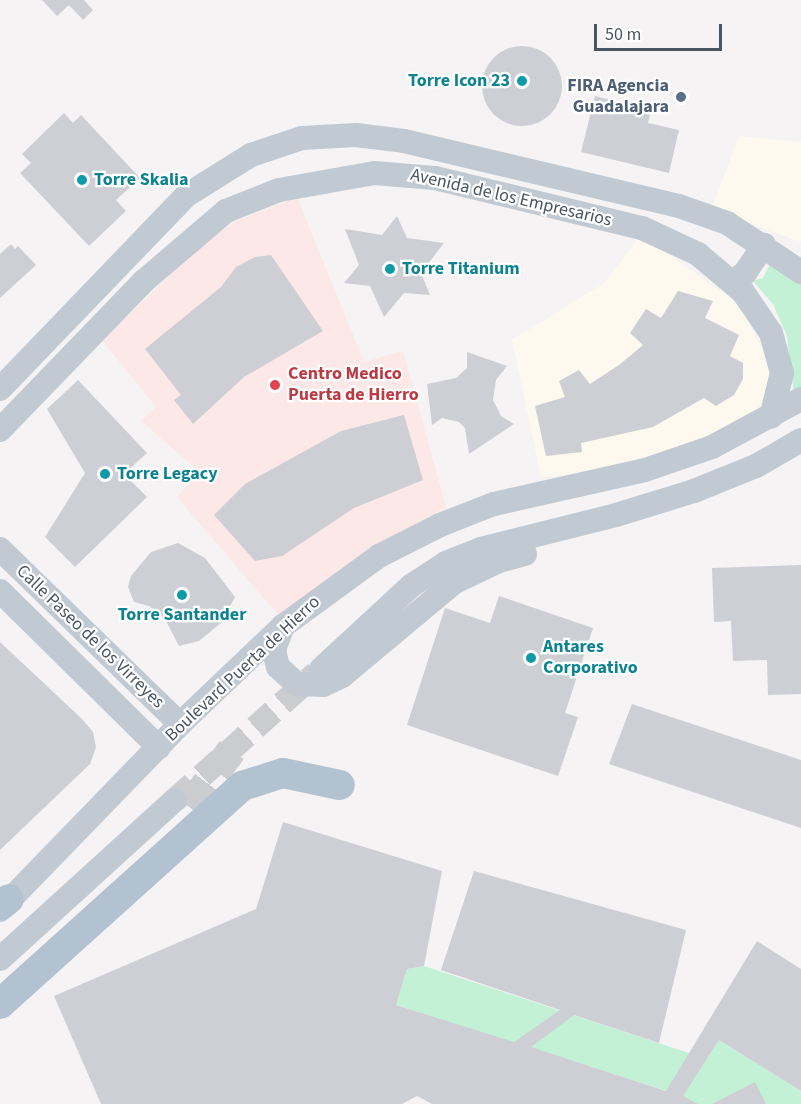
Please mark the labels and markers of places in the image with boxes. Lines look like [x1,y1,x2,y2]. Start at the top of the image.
place label: Torre Icon 23 [408,70,510,92]
marker: Torre Icon 23 [515,74,529,88]
place label: FIRA Agencia Guadalajara [567,76,669,118]
marker: FIRA Agencia Guadalajara [674,90,688,104]
place label: Torre Skalia [94,169,188,191]
marker: Torre Skalia [75,173,89,187]
place label: Torre Titanium [402,258,520,280]
marker: Torre Titanium [383,262,397,276]
place label: Centro Medico Puerta de Hierro [288,364,419,406]
marker: Centro Medico Puerta de Hierro [266,376,284,394]
place label: Torre Legacy [117,463,218,485]
marker: Torre Legacy [98,467,112,481]
marker: Torre Santander [175,588,189,602]
place label: Torre Santander [118,604,246,626]
place label: Antares Corporativo [543,637,638,680]
marker: Antares Corporativo [524,651,538,665]

